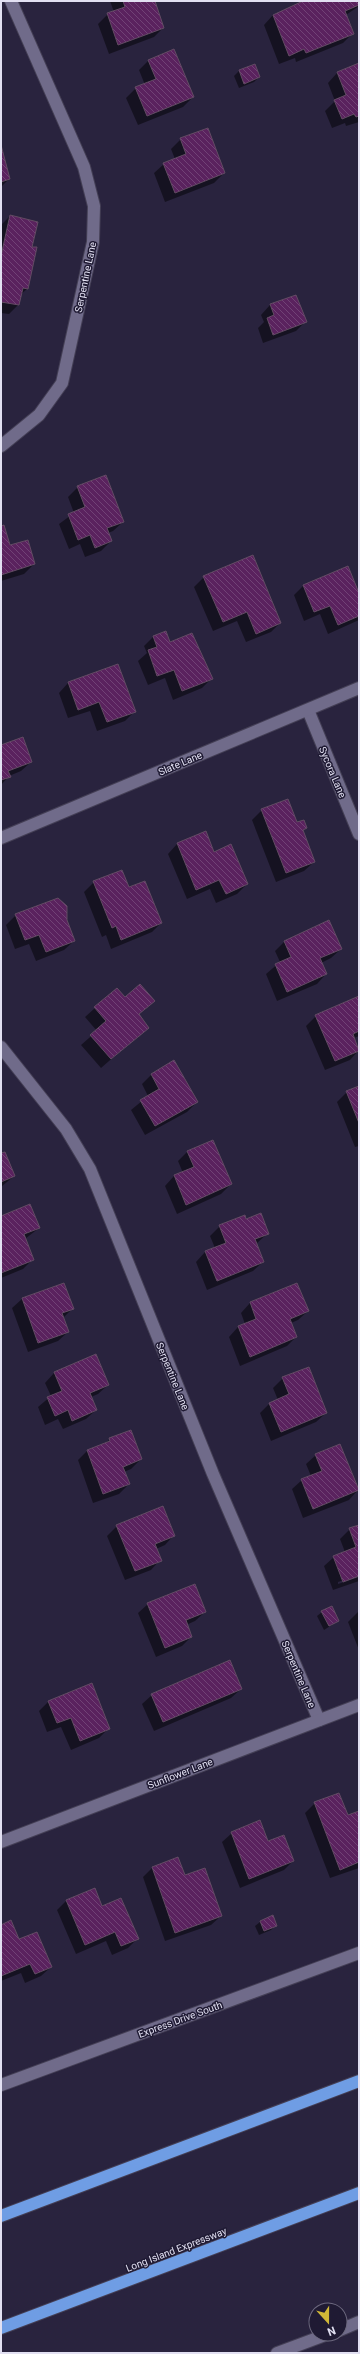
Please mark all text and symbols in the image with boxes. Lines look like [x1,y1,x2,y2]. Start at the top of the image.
street label: Serpentine Lane [73,241,98,313]
street label: Sycora Lane [317,745,348,799]
street label: Slate Lane [157,749,204,778]
street label: Serpentine Lane [154,1341,191,1412]
street label: Serpentine Lane [279,1639,318,1709]
street label: Sunflower Lane [146,1756,214,1791]
street label: Express Drive South [137,1999,224,2040]
street label: Long Island Expressway [124,2225,228,2274]
north arrow [308,2302,348,2342]
text: N [325,2323,337,2338]

